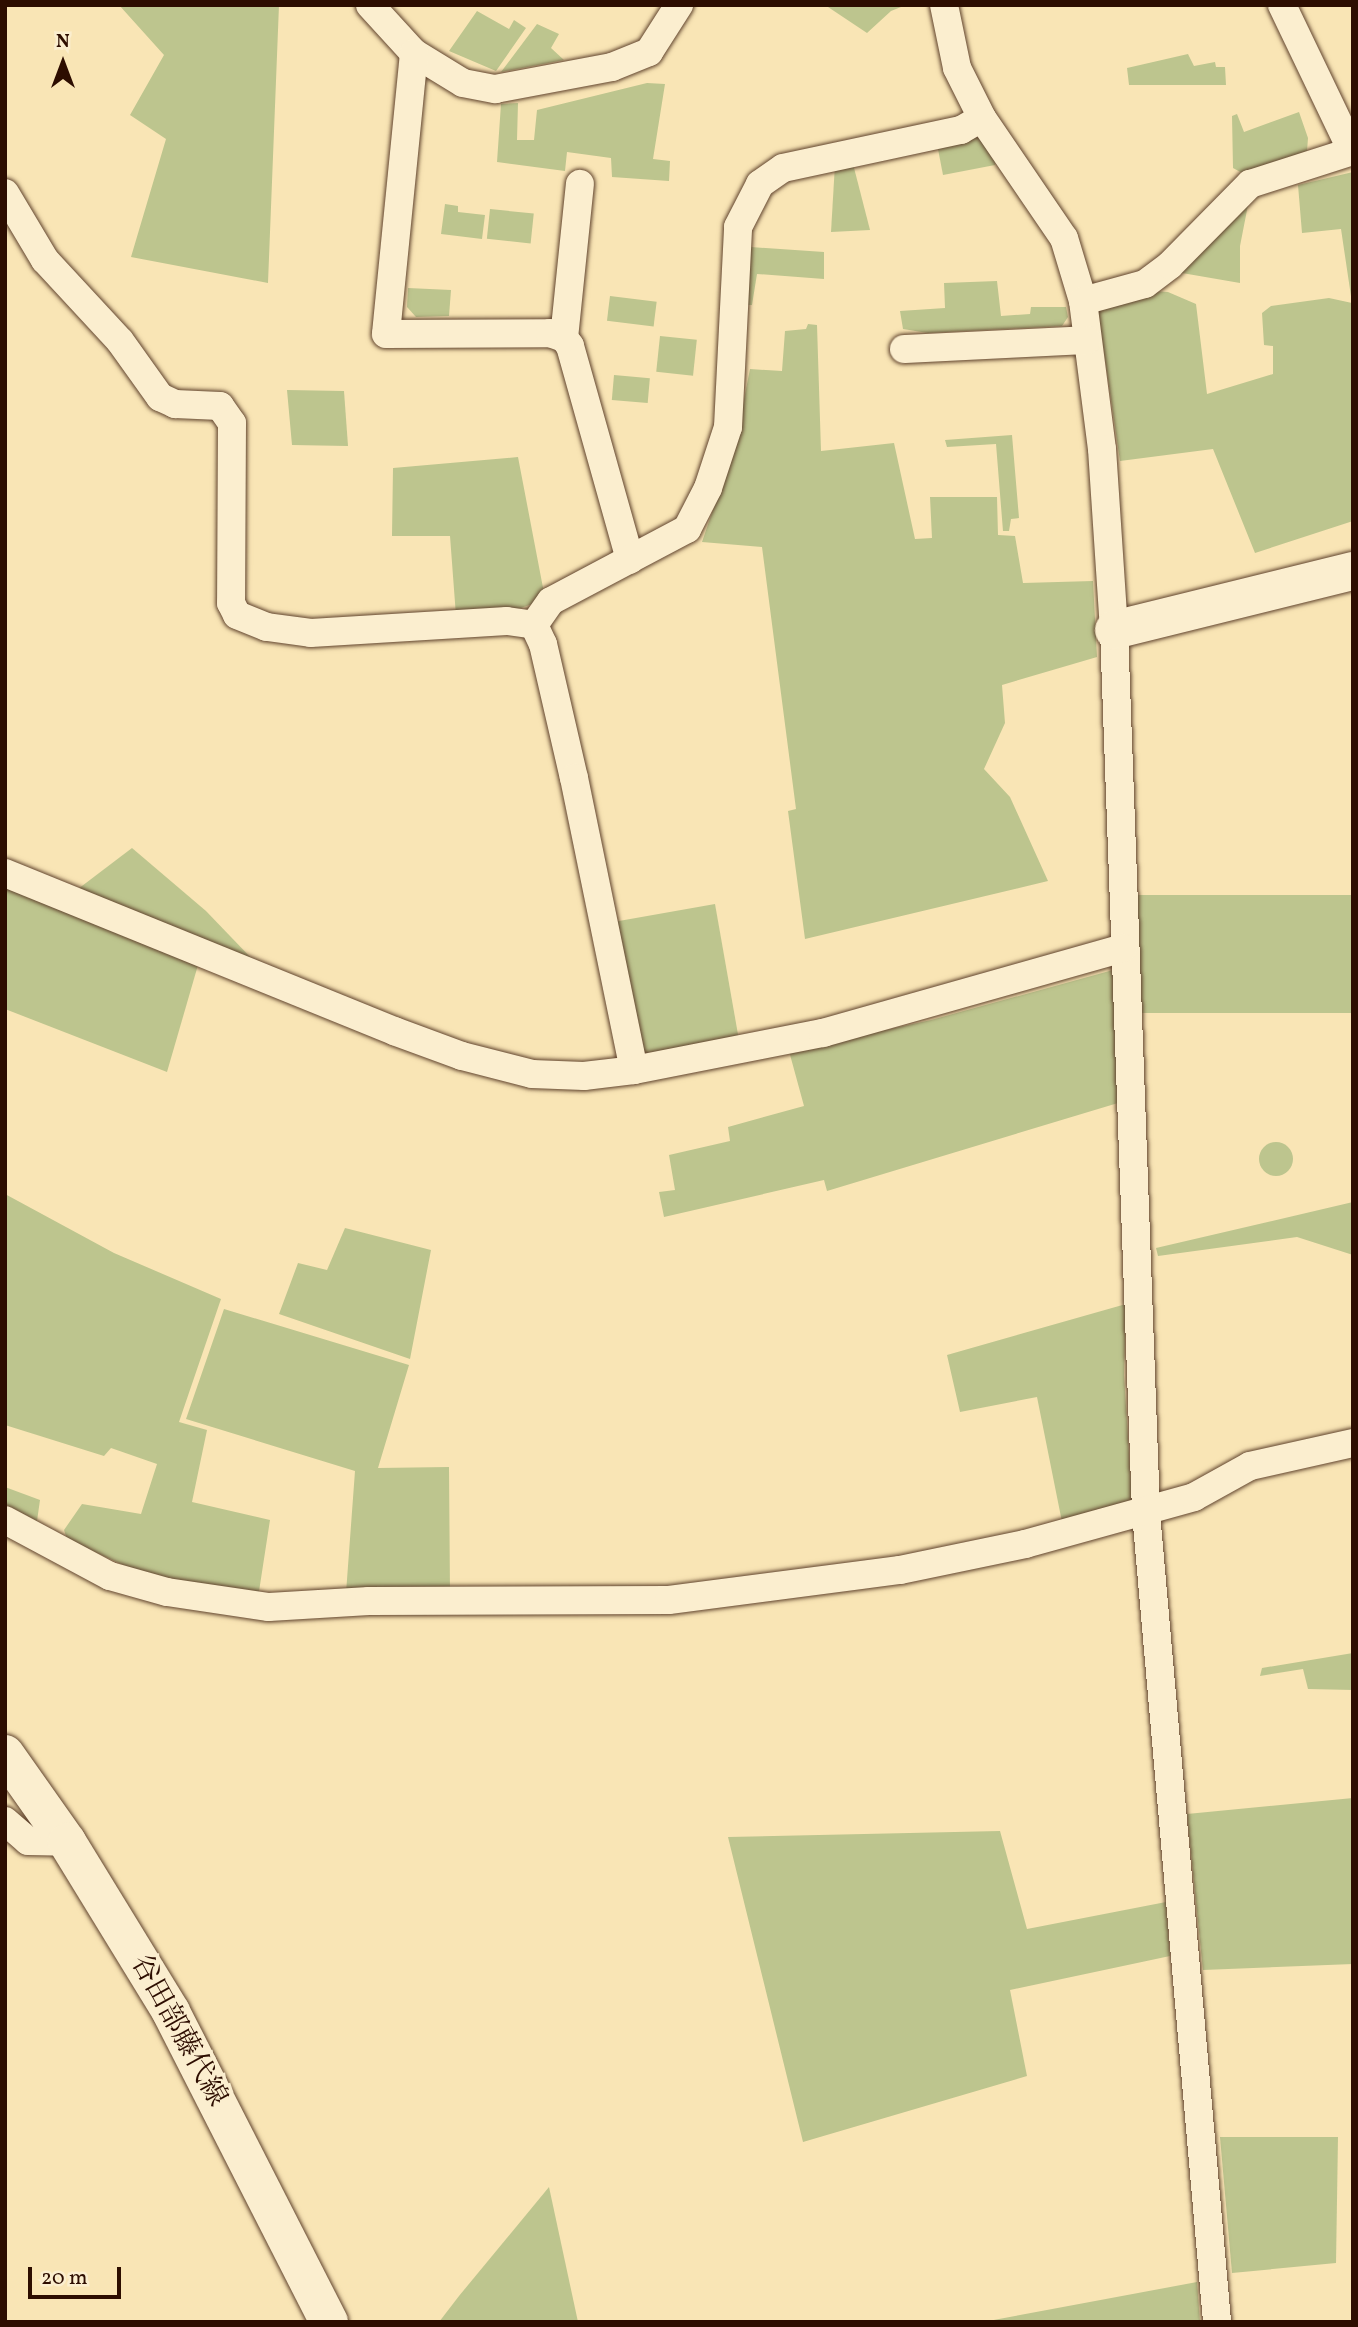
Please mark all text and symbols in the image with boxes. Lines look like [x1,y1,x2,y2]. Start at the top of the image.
north arrow [28,28,98,98]
text: N [56,29,70,55]
street label: 谷田部藤代線 [123,1949,233,2113]
scale bar [32,2254,124,2298]
text: 20 m [41,2264,87,2293]

